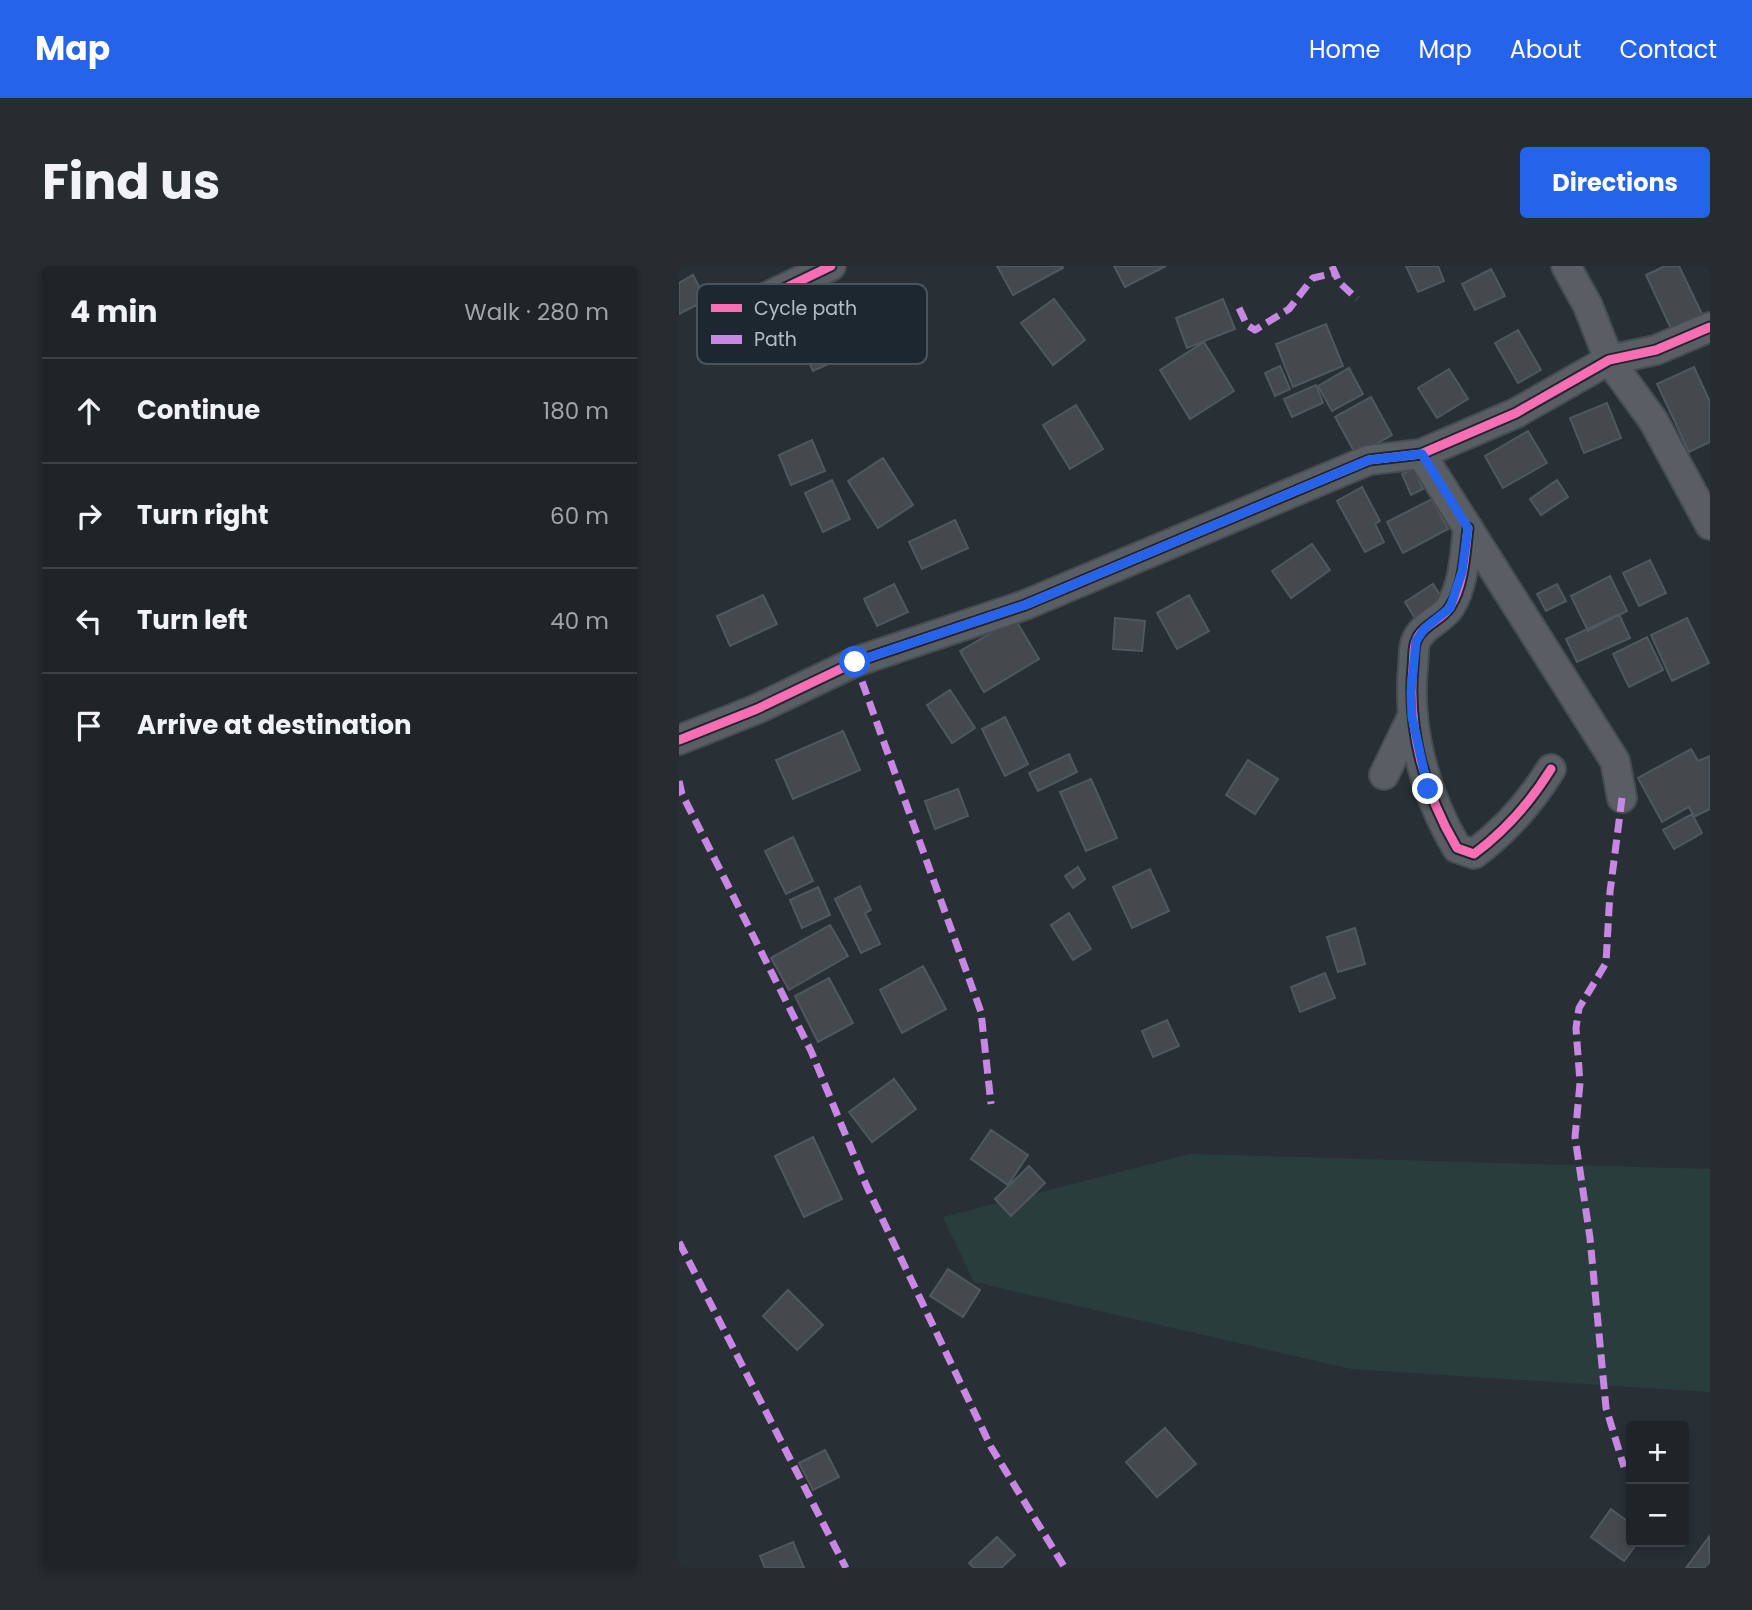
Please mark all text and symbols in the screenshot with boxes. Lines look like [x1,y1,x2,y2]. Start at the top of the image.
text: Map [35,25,110,72]
text: Home [1309,33,1381,66]
text: Map [1419,33,1472,66]
text: About [1510,33,1581,66]
text: Contact [1619,33,1717,66]
button: Directions [1520,147,1710,218]
text: Find us [42,148,220,216]
legend [697,284,927,364]
text: 4 min [70,290,158,333]
text: Cycle path [754,295,857,322]
text: Walk · 280 m [464,296,609,328]
text: Path [754,326,797,353]
icon: ahead [70,392,108,430]
text: Continue [137,392,260,428]
text: 180 m [543,395,609,427]
icon: right [70,497,108,535]
text: Turn right [137,497,269,533]
text: 60 m [550,500,609,532]
icon: left [70,602,108,640]
text: Turn left [137,602,248,638]
text: 40 m [550,605,609,637]
route start [839,646,870,677]
icon: arrive [70,707,108,745]
text: Arrive at destination [137,707,412,743]
route end [1412,773,1443,804]
map controls [1626,1421,1689,1547]
button: + [1626,1421,1689,1484]
button: − [1626,1484,1689,1547]

